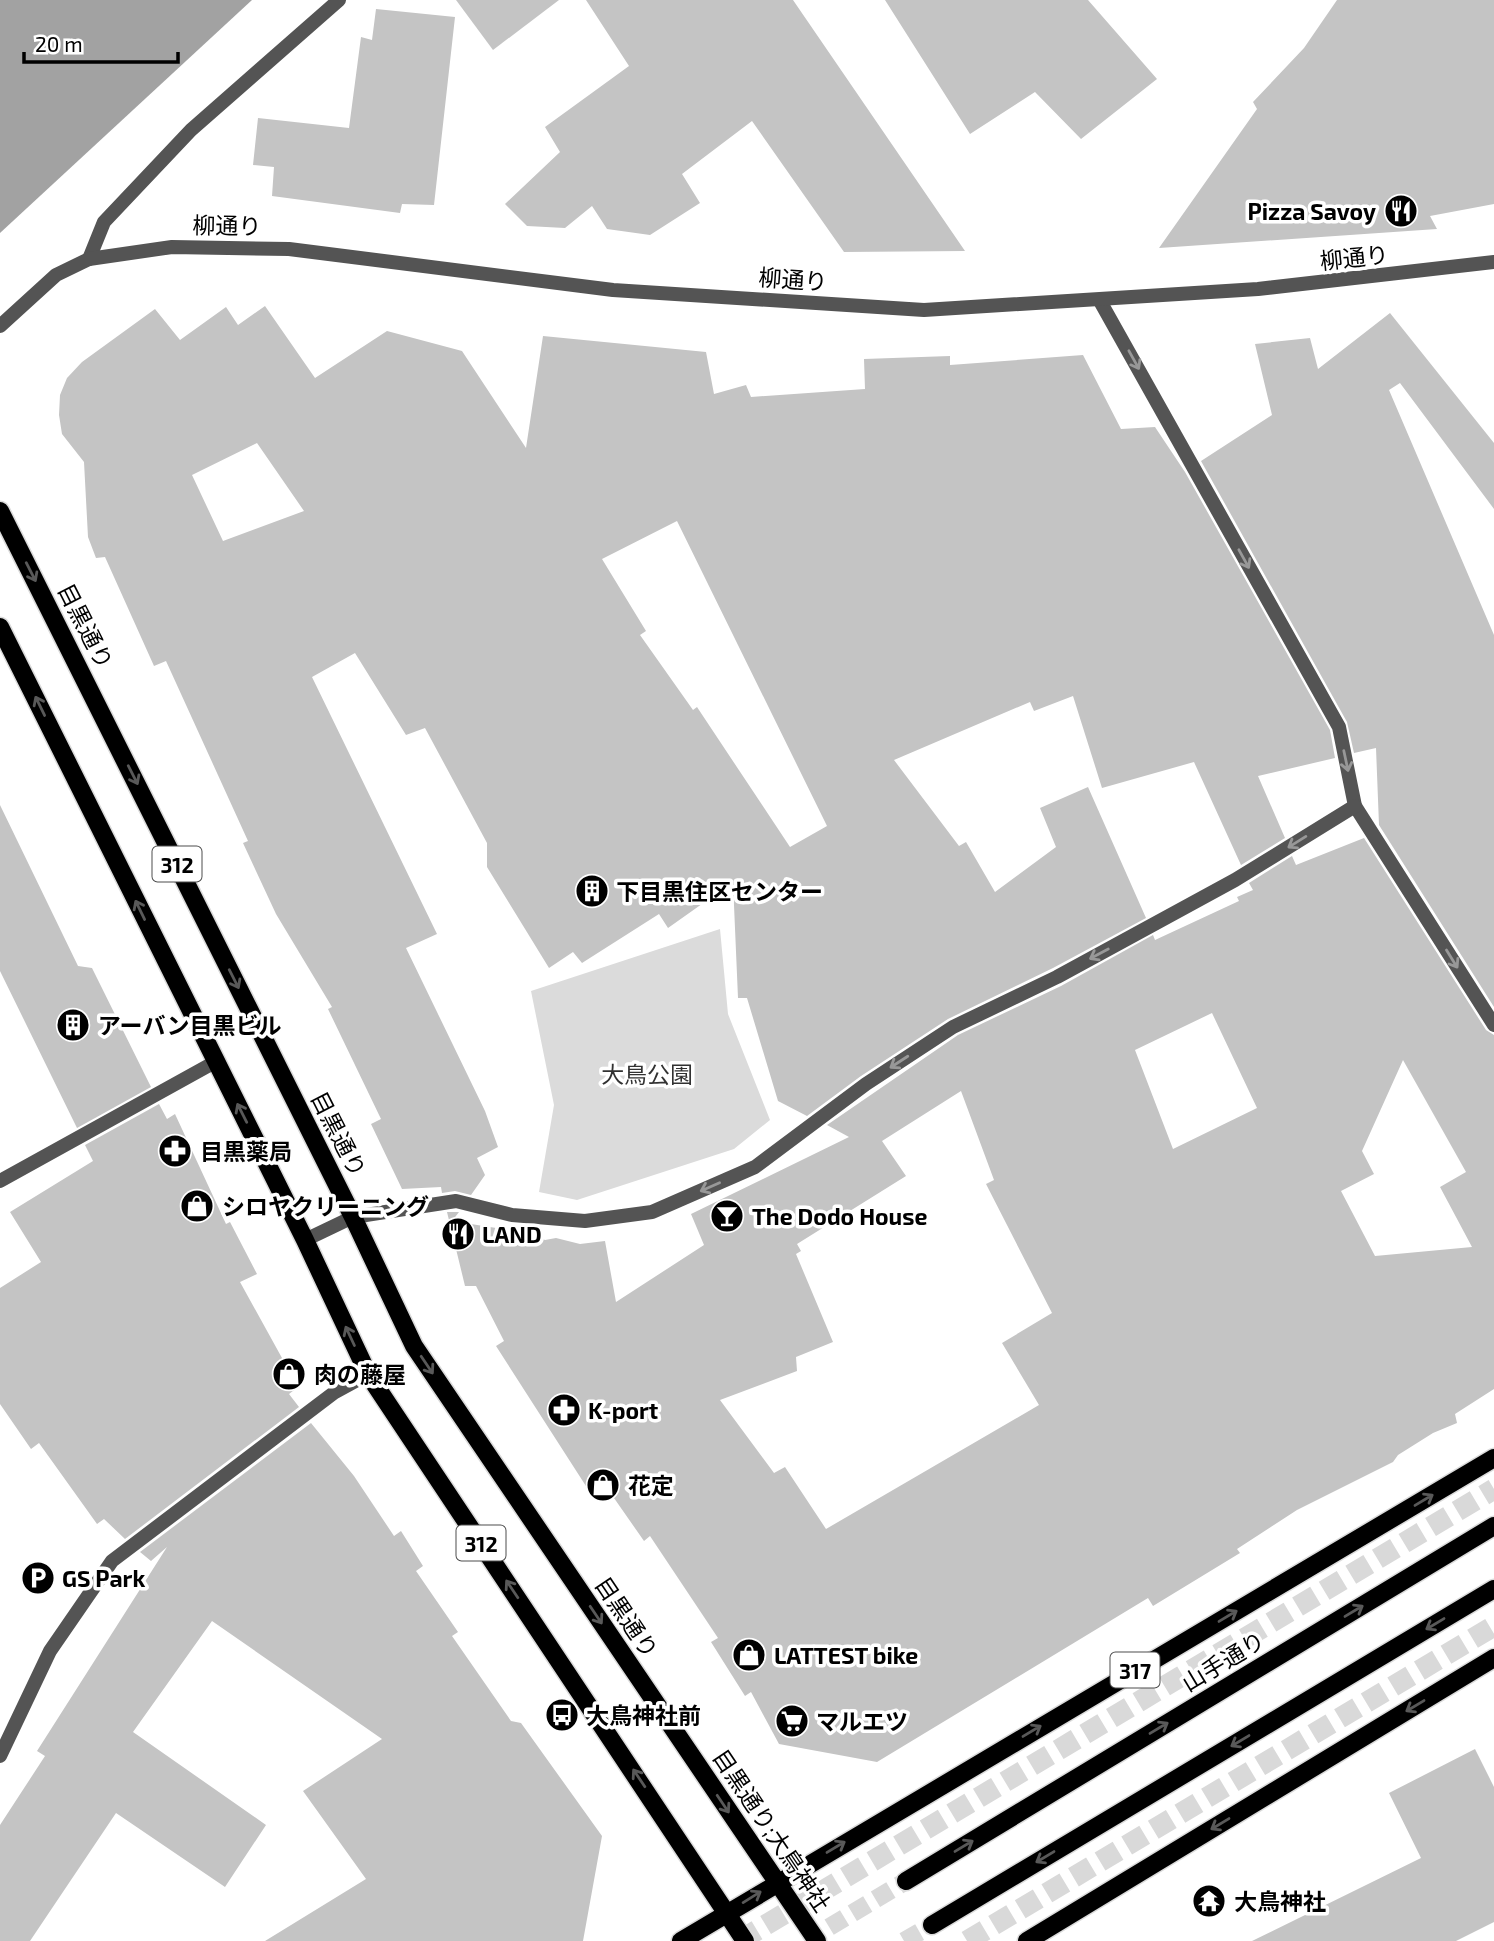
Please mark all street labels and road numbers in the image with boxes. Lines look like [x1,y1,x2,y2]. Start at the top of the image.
street label: 柳通り [192,210,262,240]
street label: 柳通り [1318,239,1390,275]
street label: 柳通り [758,263,828,295]
street label: 目黒通り [53,579,119,673]
road number: 312 [152,846,202,882]
street label: 目黒通り [306,1087,372,1181]
road number: 312 [456,1526,505,1560]
street label: 目黒通り [590,1571,664,1663]
street label: 山手通り [1176,1625,1270,1697]
road number: 317 [1110,1652,1160,1688]
street label: 目黒通り;大鳥神社 [707,1744,837,1916]

